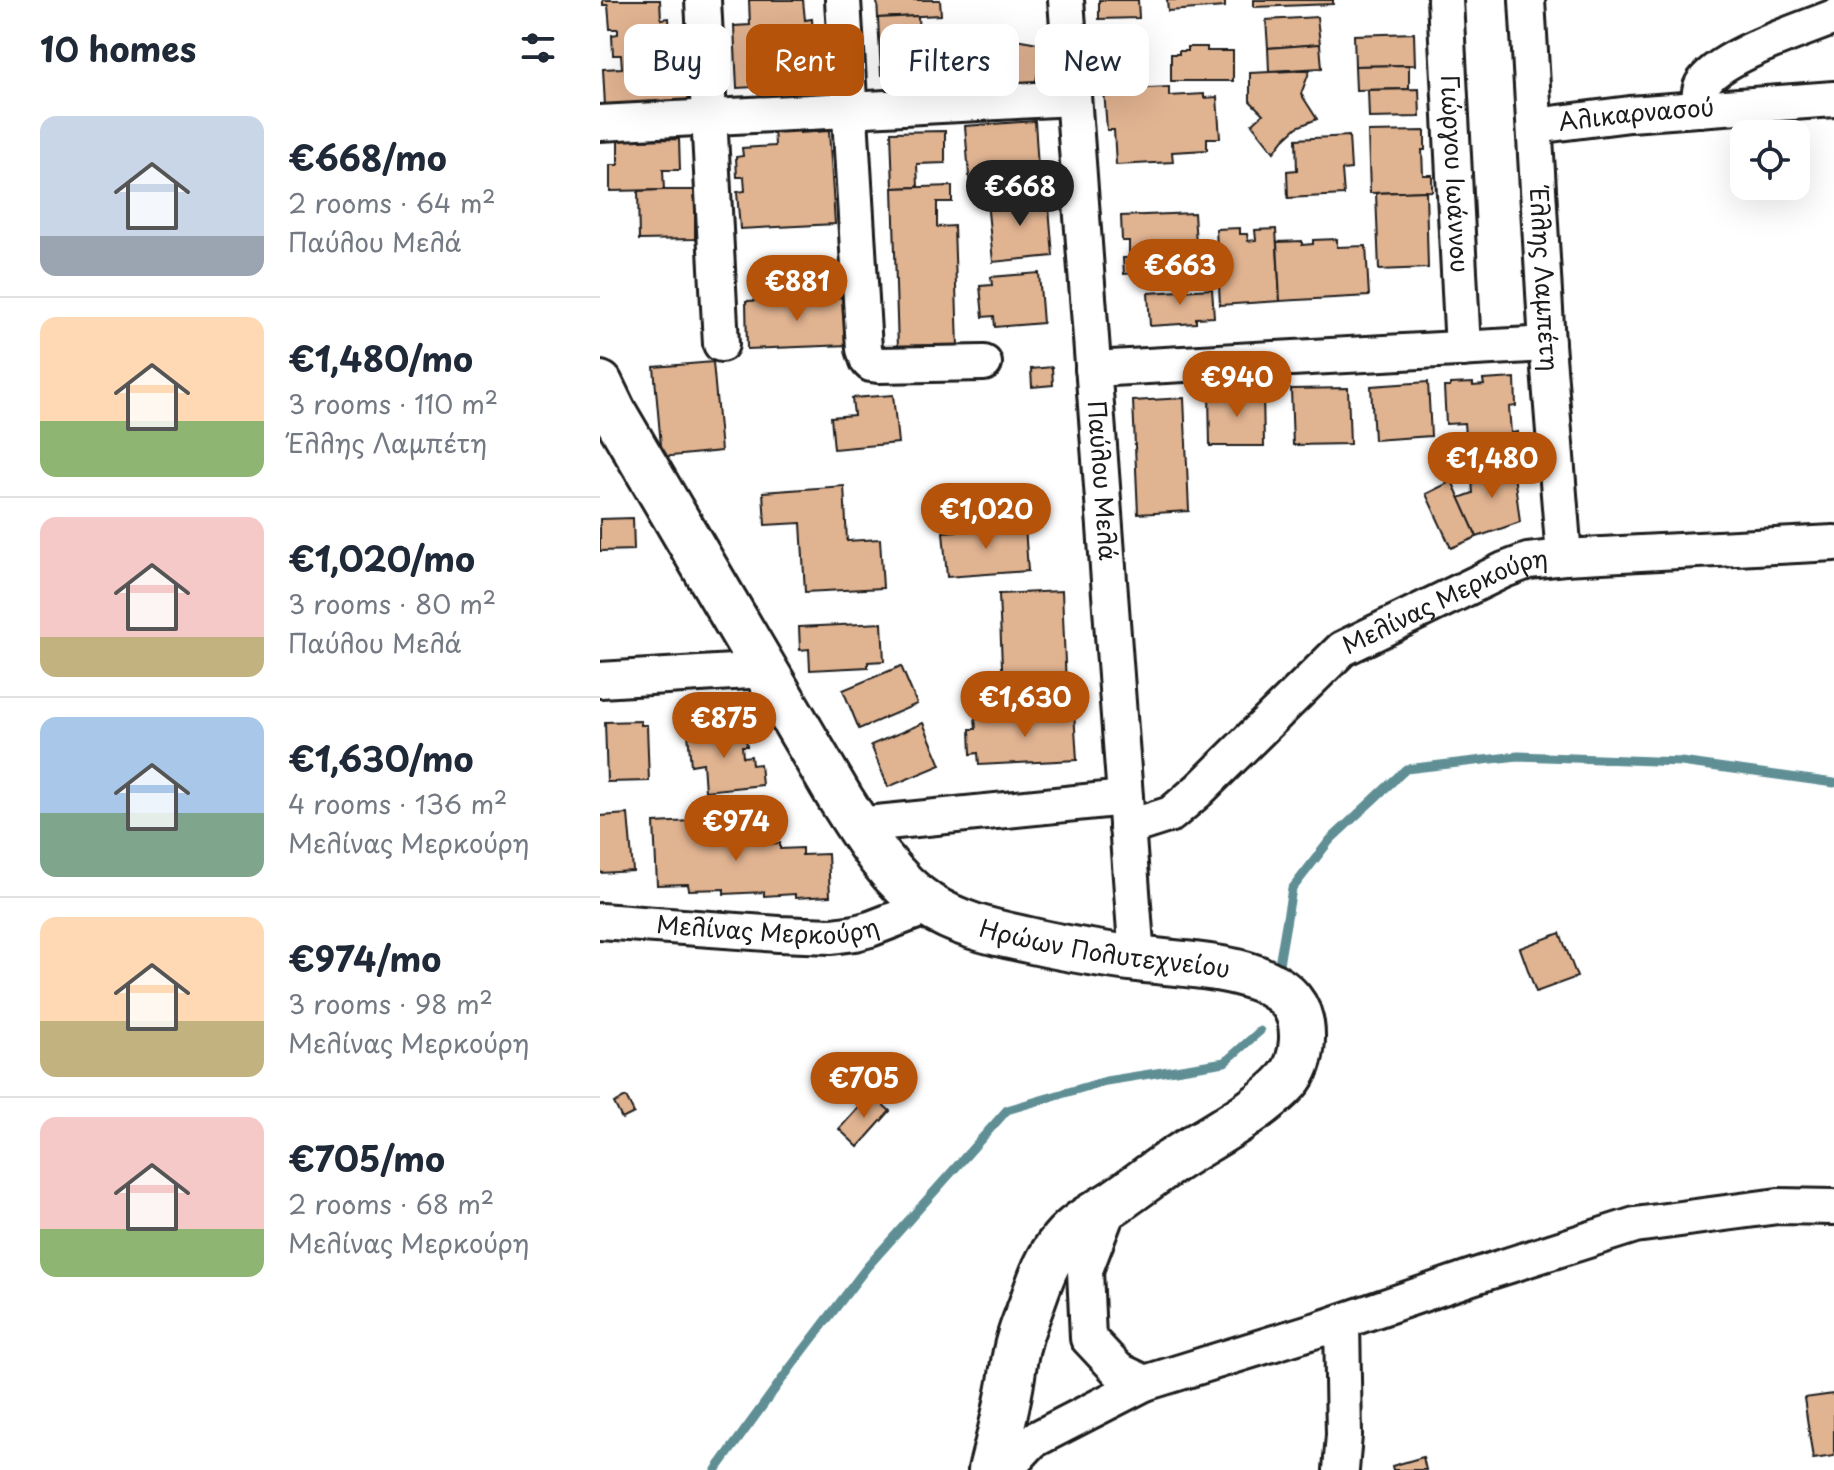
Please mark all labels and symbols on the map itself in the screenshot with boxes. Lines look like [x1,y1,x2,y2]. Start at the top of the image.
street label: Γιώργου Ιωάννου [1433,74,1479,274]
street label: Αλικαρνασού [1556,88,1715,139]
pin: €668 [973,160,1067,228]
street label: Έλλης Λαμπέτη [1522,184,1569,373]
pin: €663 [1133,239,1227,307]
pin: €881 [750,255,844,323]
pin: €940 [1190,351,1284,419]
street label: Παύλου Μελά [1080,399,1127,562]
pin: €1,480 [1427,432,1557,500]
pin: €1,020 [921,483,1051,551]
street label: Μελίνας Μερκούρη [1336,539,1549,662]
pin: €1,630 [960,671,1090,739]
pin: €875 [677,692,771,760]
pin: €974 [689,795,783,863]
street label: Μελίνας Μερκούρη [655,905,883,952]
street label: Ηρώων Πολυτεχνείου [976,909,1233,986]
pin: €705 [817,1052,911,1120]

